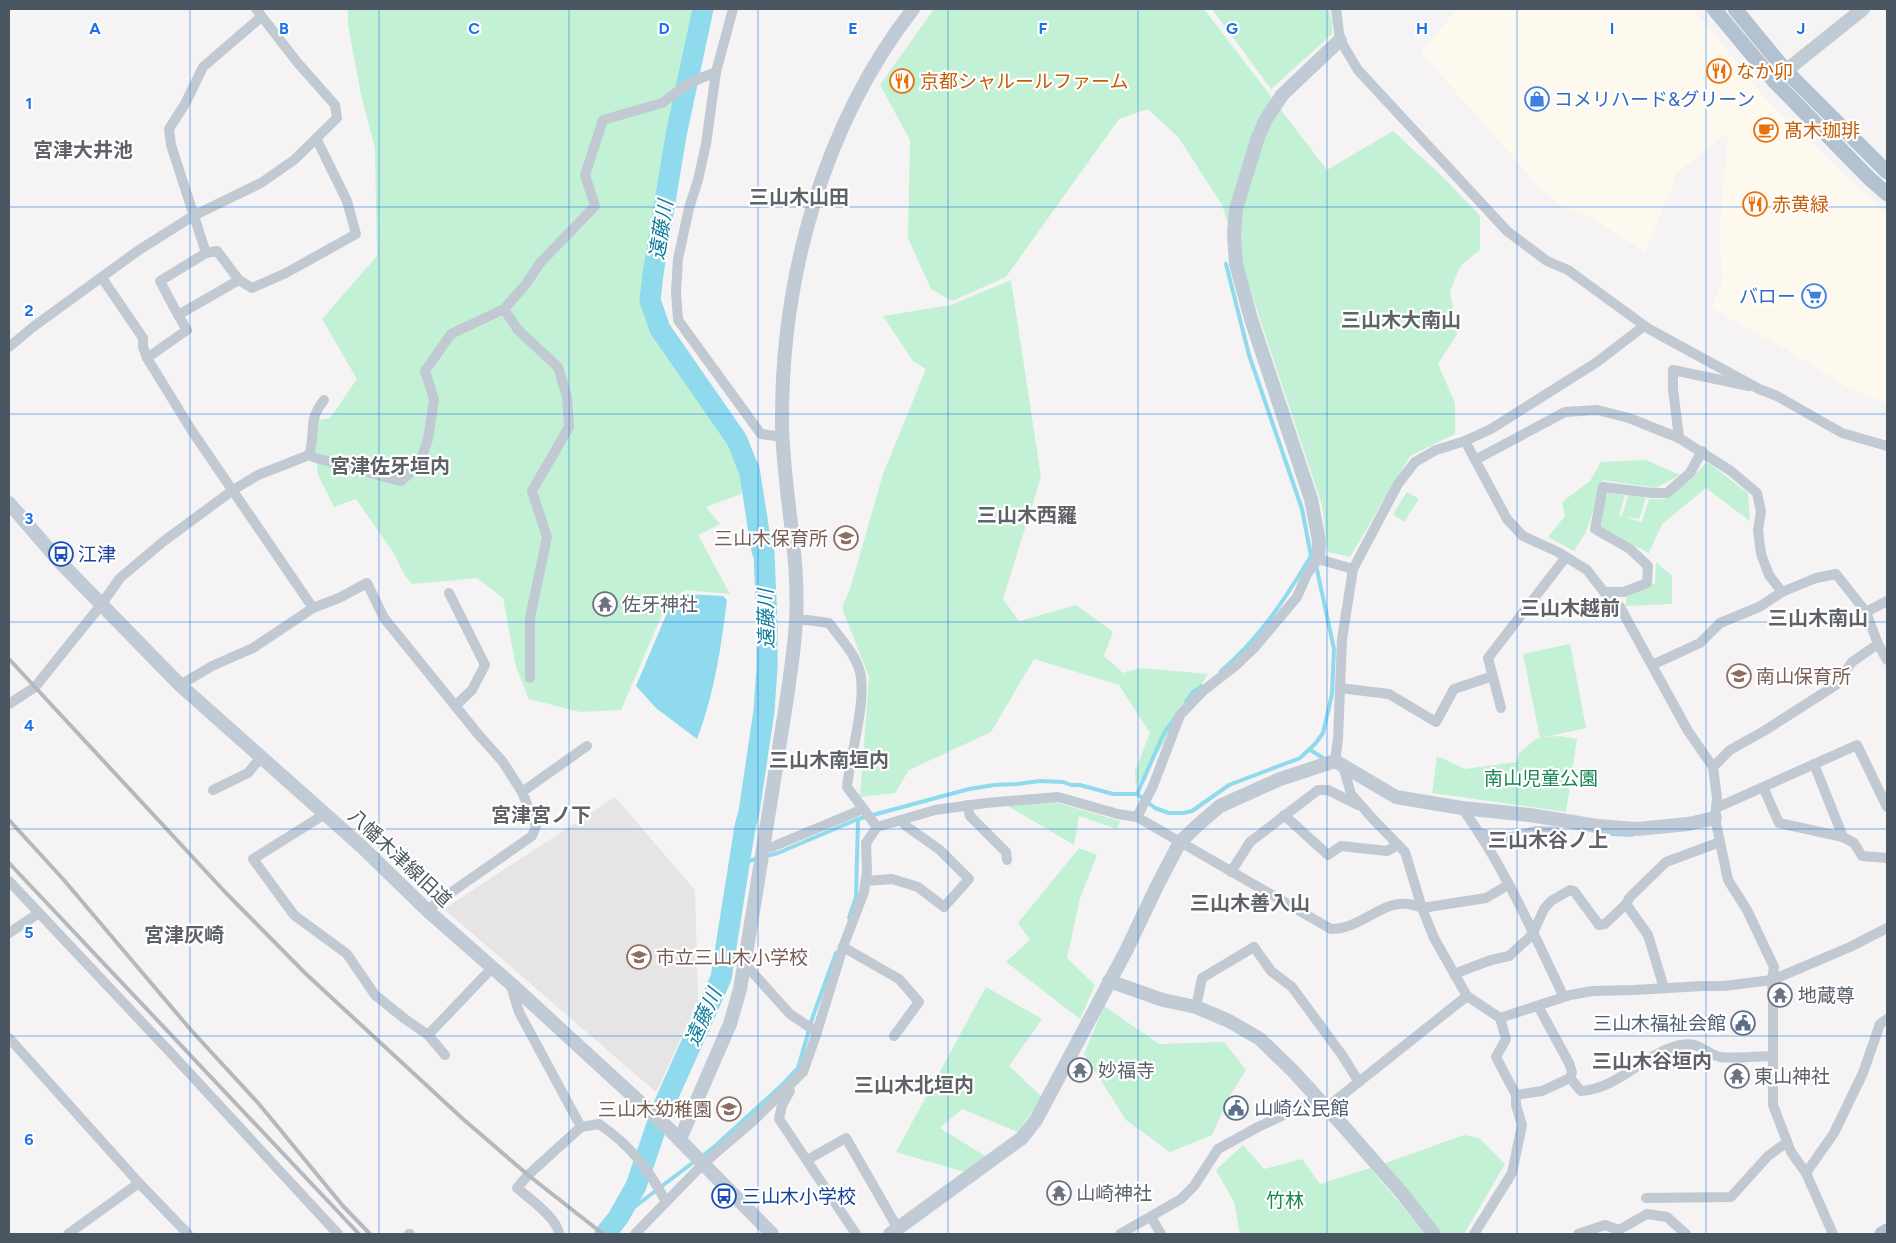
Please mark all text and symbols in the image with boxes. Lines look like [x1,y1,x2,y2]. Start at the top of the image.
text: A [89,19,101,38]
text: B [279,19,289,38]
text: C [468,19,480,38]
text: D [658,19,670,38]
text: E [848,19,858,38]
text: F [1039,19,1048,38]
text: G [1226,19,1238,38]
text: H [1416,19,1428,38]
text: I [1610,19,1614,38]
text: J [1797,19,1805,38]
restaurant icon: なか卯 [1706,58,1732,84]
place label: なか卯 [1736,60,1793,83]
restaurant icon: 京都シャルールファーム [889,68,915,94]
place label: 京都シャルールファーム [920,70,1128,93]
shop icon: コメリハード&グリーン [1524,86,1550,112]
place label: コメリハード&グリーン [1554,88,1755,111]
text: 1 [26,94,32,113]
cafe icon: 髙木珈琲 [1753,117,1779,143]
place label: 髙木珈琲 [1784,119,1860,142]
district label: 宮津大井池 [33,138,133,162]
district label: 三山木山田 [749,185,849,209]
restaurant icon: 赤黄緑 [1742,191,1768,217]
place label: 赤黄緑 [1772,193,1829,216]
water label: 遠藤川 [644,197,678,262]
supermarket icon: バロー [1801,283,1827,309]
place label: バロー [1739,285,1796,308]
text: 2 [24,301,34,320]
district label: 三山木大南山 [1341,308,1461,332]
district label: 宮津佐牙垣内 [330,454,450,478]
district label: 三山木西羅 [977,503,1077,527]
text: 3 [25,509,34,528]
school or university icon: 三山木保育所 [833,525,859,551]
place label: 三山木保育所 [714,527,828,550]
bus stop icon: 江津 [48,541,74,567]
place label: 江津 [78,543,116,566]
water label: 遠藤川 [753,587,779,649]
temple icon: 佐牙神社 [592,591,618,617]
place label: 佐牙神社 [622,593,698,616]
district label: 三山木越前 [1520,596,1620,620]
district label: 三山木南山 [1768,606,1868,630]
school or university icon: 南山保育所 [1726,663,1752,689]
place label: 南山保育所 [1756,665,1851,688]
text: 4 [24,716,34,735]
district label: 三山木南垣内 [769,748,889,772]
park label: 南山児童公園 [1484,767,1598,790]
district label: 宮津宮ノ下 [491,803,591,827]
street label: 八幡木津線旧道 [344,804,456,912]
district label: 三山木谷ノ上 [1488,828,1608,852]
district label: 三山木善入山 [1190,891,1310,915]
text: 5 [24,923,34,942]
district label: 宮津灰崎 [144,923,224,947]
school or university icon: 市立三山木小学校 [626,944,652,970]
place label: 市立三山木小学校 [656,946,808,969]
temple icon: 地蔵尊 [1767,982,1793,1008]
water label: 遠藤川 [680,983,727,1049]
place label: 地蔵尊 [1798,984,1855,1007]
public building icon: 三山木福祉会館 [1730,1010,1756,1036]
place label: 三山木福祉会館 [1593,1012,1726,1035]
district label: 三山木谷垣内 [1592,1049,1712,1073]
temple icon: 妙福寺 [1067,1057,1093,1083]
place label: 妙福寺 [1098,1059,1155,1082]
temple icon: 東山神社 [1724,1063,1750,1089]
place label: 東山神社 [1754,1065,1830,1088]
district label: 三山木北垣内 [854,1073,974,1097]
public building icon: 山崎公民館 [1223,1095,1249,1121]
school or university icon: 三山木幼稚園 [716,1096,742,1122]
place label: 山崎公民館 [1254,1097,1349,1120]
place label: 三山木幼稚園 [598,1098,712,1121]
text: 6 [24,1130,34,1149]
temple icon: 山崎神社 [1046,1180,1072,1206]
place label: 山崎神社 [1076,1182,1152,1205]
bus stop icon: 三山木小学校 [711,1183,737,1209]
place label: 三山木小学校 [742,1185,856,1208]
park label: 竹林 [1266,1189,1304,1212]

